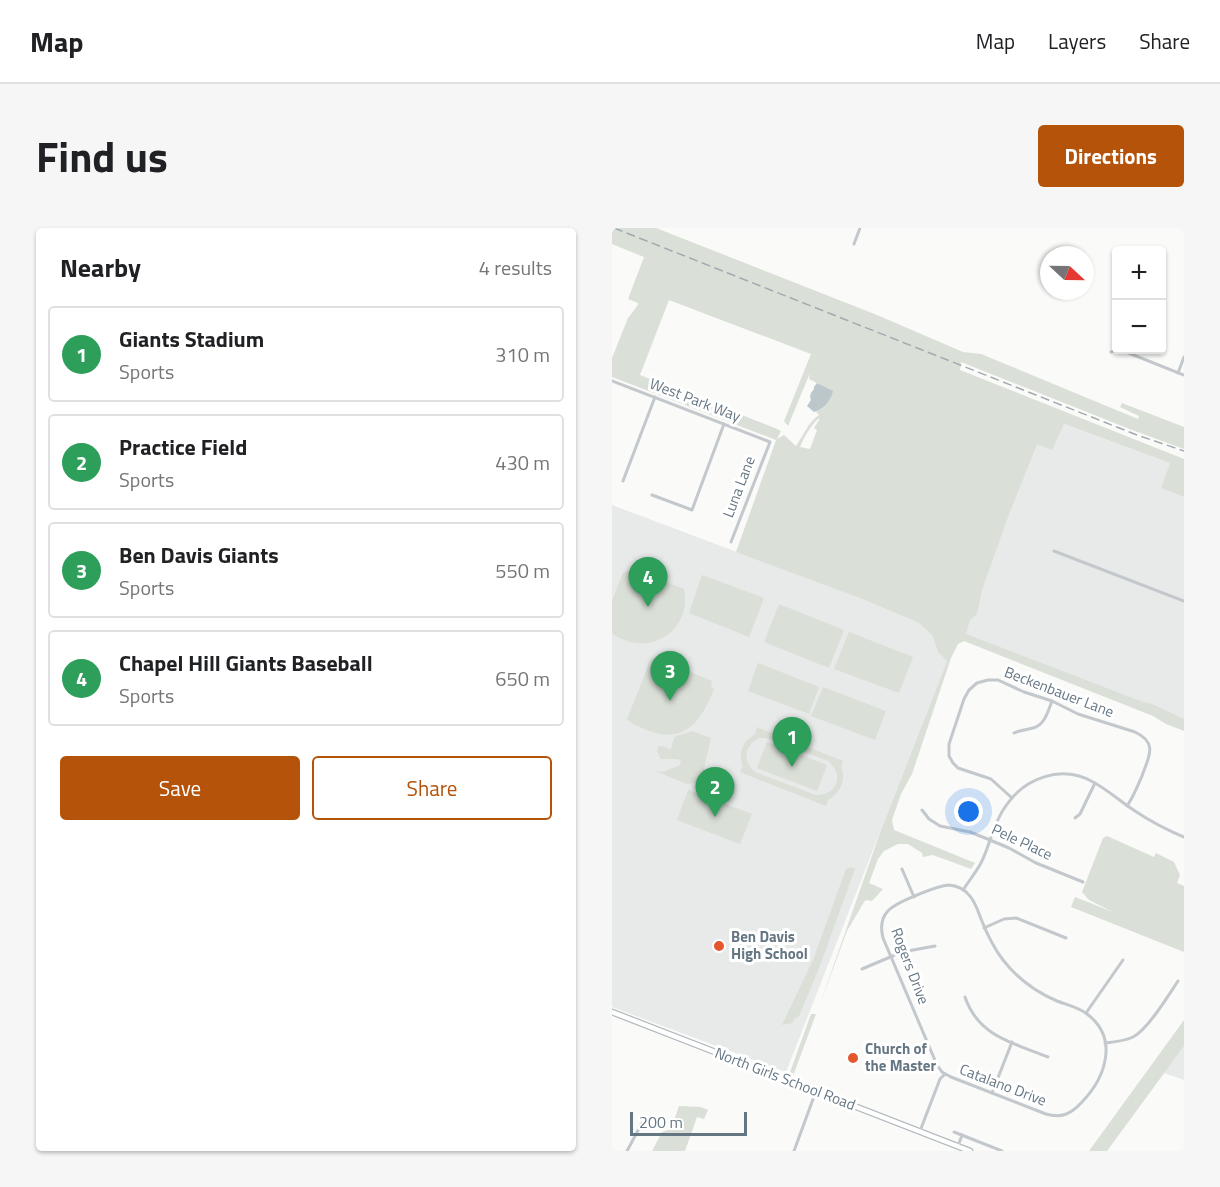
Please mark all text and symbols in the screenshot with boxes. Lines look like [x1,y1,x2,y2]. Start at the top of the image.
text: Map [30,20,84,63]
text: Map [976,25,1015,57]
text: Layers [1048,25,1106,57]
text: Share [1139,25,1190,57]
text: Find us [36,124,168,188]
button: Directions [1038,125,1184,187]
north arrow [1040,246,1094,300]
map controls [1112,246,1166,354]
button: + [1112,246,1166,300]
text: Nearby [60,248,141,287]
text: 4 results [479,252,552,283]
button: − [1112,300,1166,354]
text: Giants Stadium [119,322,264,356]
text: 1 [76,339,87,370]
text: 310 m [495,339,550,370]
text: Sports [119,356,174,387]
street label: West Park Way [646,372,744,427]
text: Practice Field [119,430,247,464]
text: 2 [76,447,87,478]
text: 430 m [495,447,550,478]
street label: Luna Lane [716,453,761,521]
text: Sports [119,464,174,495]
text: Ben Davis Giants [119,538,279,572]
text: 3 [76,555,87,586]
text: 550 m [495,555,550,586]
pin: 4 [628,558,668,607]
text: Sports [119,572,174,603]
text: Chapel Hill Giants Baseball [119,646,373,680]
pin: 3 [650,652,690,701]
street label: Beckenbauer Lane [1001,660,1117,723]
text: 4 [76,663,87,694]
text: 650 m [495,663,550,694]
text: Sports [119,680,174,711]
pin: 1 [772,718,812,767]
button: Save [60,756,300,820]
button: Share [312,756,552,820]
pin: 2 [696,768,734,817]
your location [954,797,983,826]
street label: Pele Place [988,817,1056,866]
street label: Rogers Drive [885,924,936,1008]
place label: Ben Davis High School [731,925,808,965]
marker: Ben Davis High School [712,939,726,953]
place label: Church of the Master [865,1037,936,1077]
street label: North Girls School Road [711,1041,859,1116]
marker: Church of the Master [846,1051,860,1065]
street label: Catalano Drive [956,1057,1050,1112]
scale bar [630,1109,747,1136]
text: 200 m [639,1110,683,1134]

